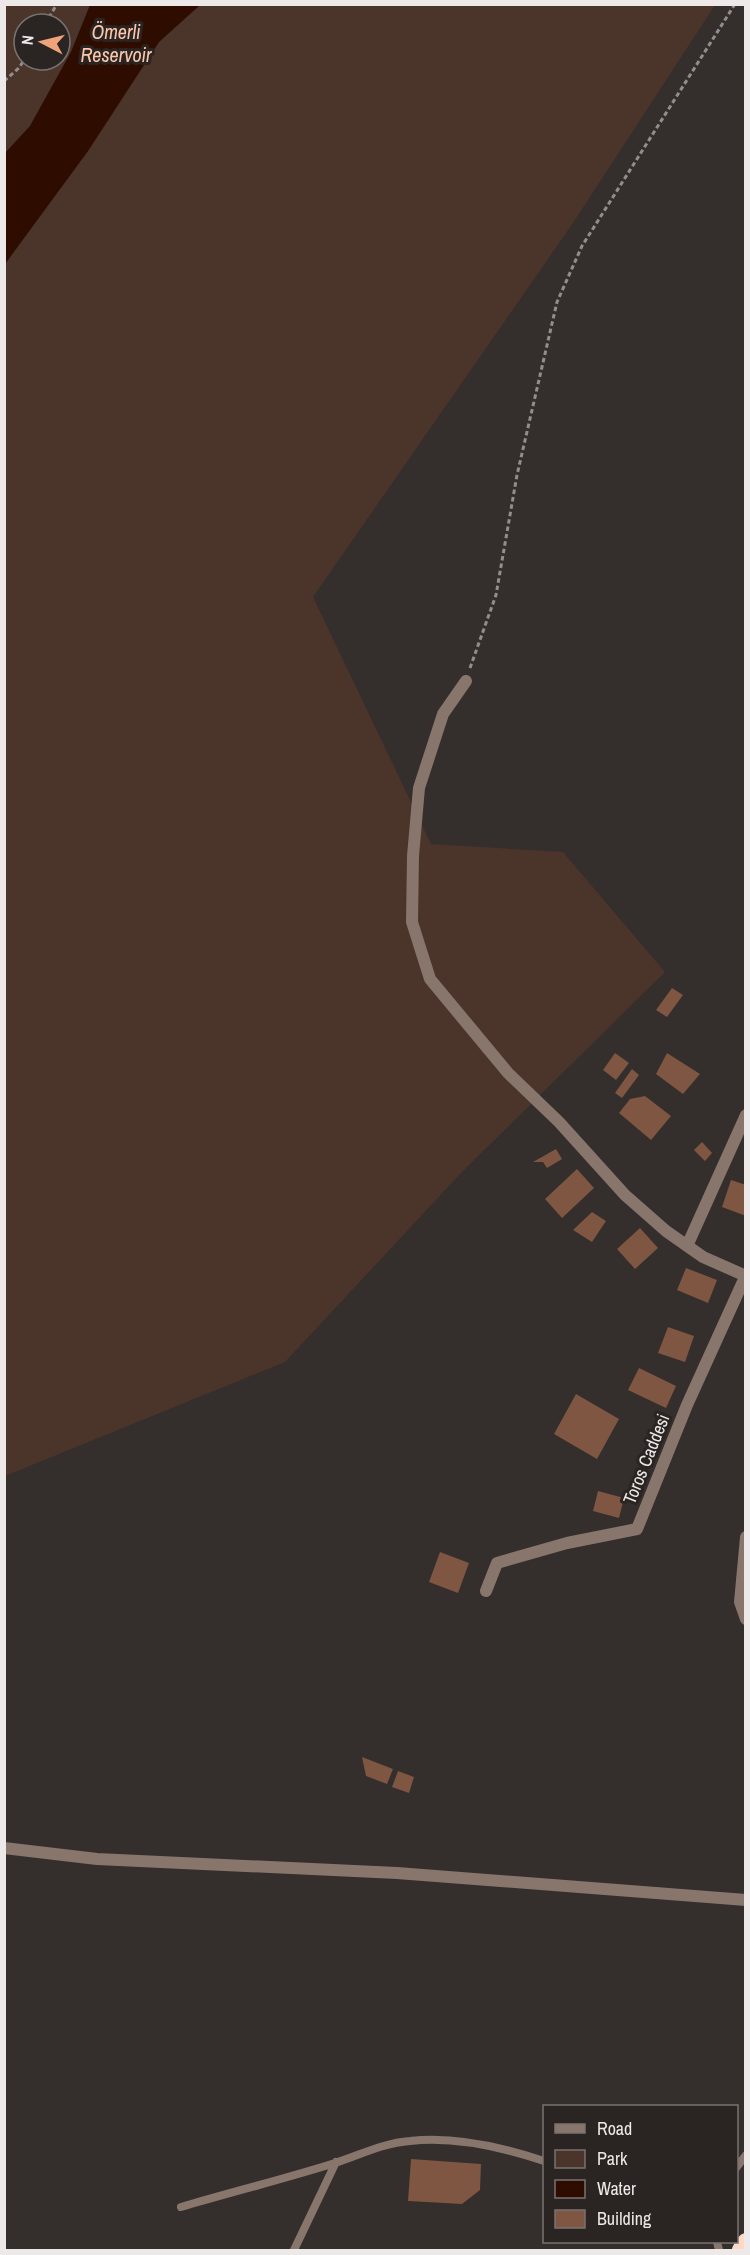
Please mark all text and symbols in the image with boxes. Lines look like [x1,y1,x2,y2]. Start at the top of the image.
north arrow [12,12,72,72]
water label: Ömerli Reservoir [80,18,152,68]
text: N [16,34,39,46]
street label: Toros Caddesi [617,1410,675,1508]
legend [543,2105,738,2243]
text: Road [597,2116,632,2141]
text: Park [597,2146,628,2171]
text: Water [597,2176,636,2201]
text: Building [597,2206,652,2231]

